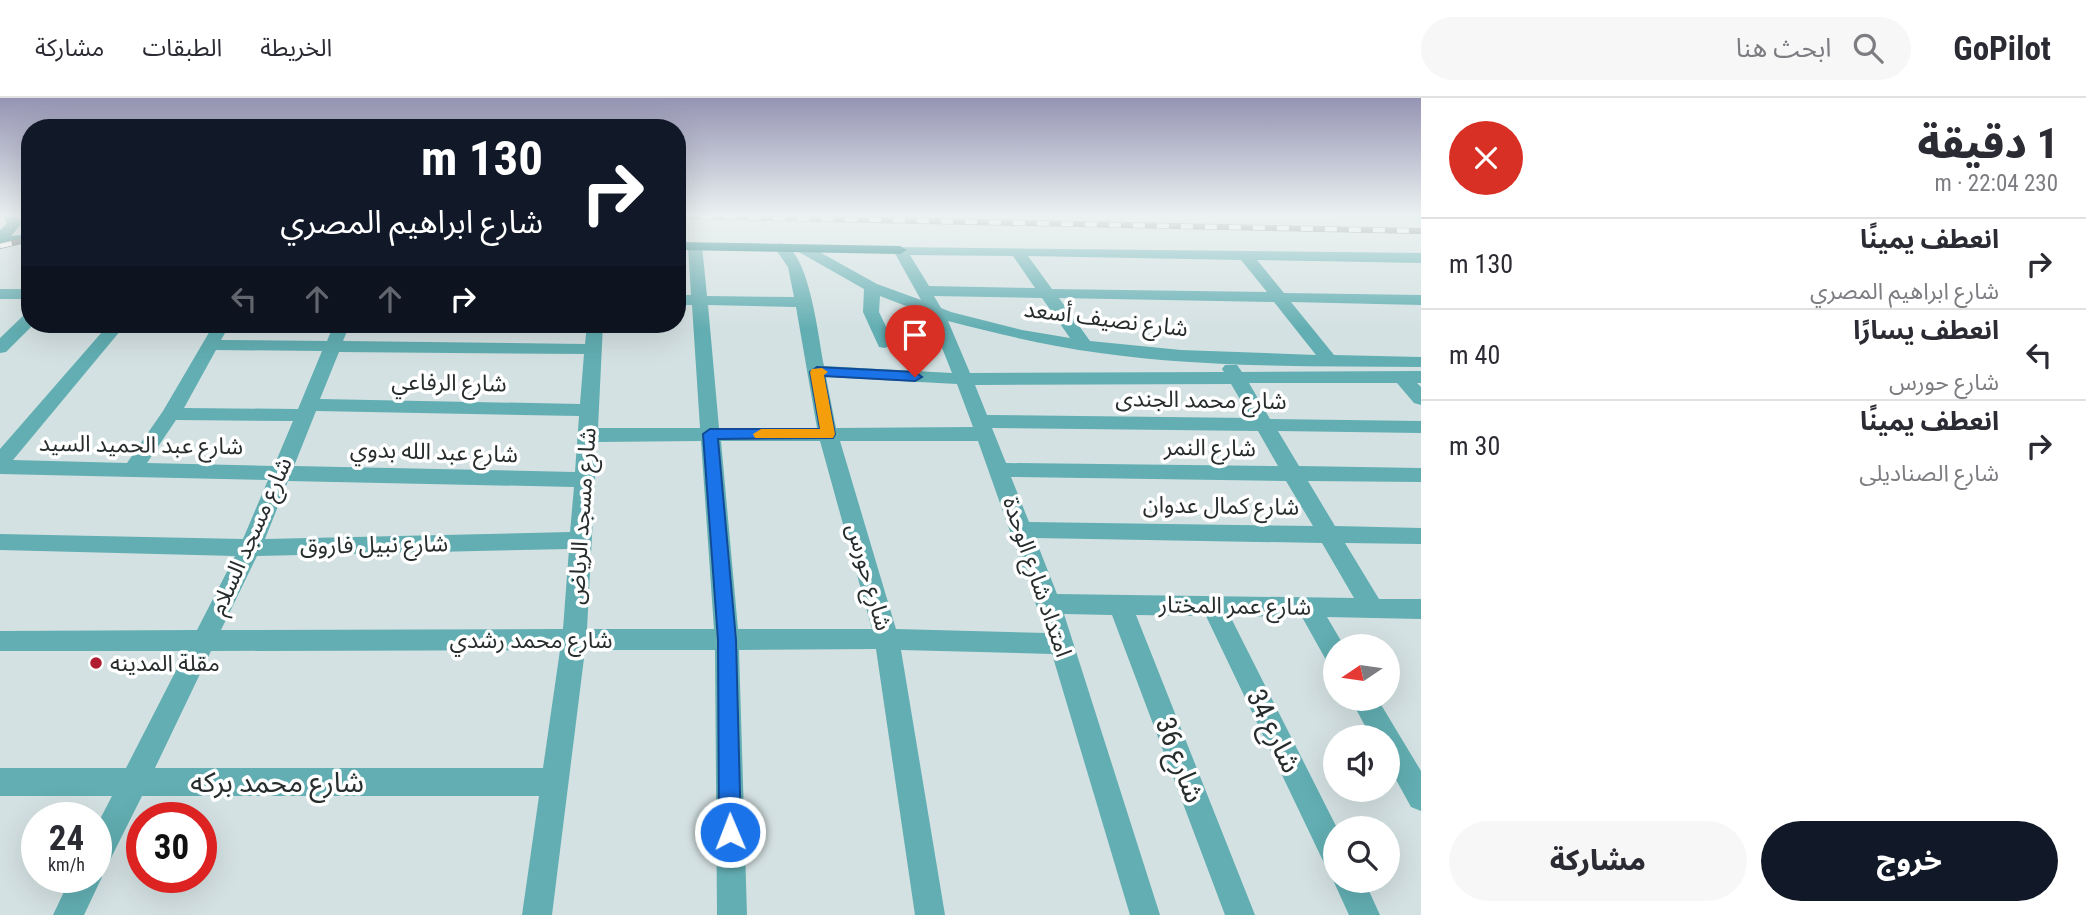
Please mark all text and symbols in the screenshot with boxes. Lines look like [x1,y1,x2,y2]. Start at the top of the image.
search box [1421,17,1911,80]
icon: search [1849,29,1887,67]
text: GoPilot [1953,29,2051,68]
text: ابحث هنا [1736,33,1831,63]
text: مشاركة [35,34,104,62]
text: الطبقات [142,34,222,62]
text: الخريطة [260,34,332,62]
text: 1 دقيقة [1917,119,2058,168]
button: close [1449,121,1523,195]
text: 130 m [421,130,543,187]
icon: right [567,147,658,238]
text: 230 m · 22:04 [1934,170,2058,197]
text: شارع ابراهيم المصري [280,203,543,241]
text: انعطف يمينًا [1860,224,1999,254]
icon: right [2020,245,2058,283]
text: 130 m [1449,249,1513,279]
text: شارع ابراهيم المصري [1810,278,1999,305]
icon: left [225,280,263,318]
icon: ahead [298,280,336,318]
icon: ahead [371,280,409,318]
icon: right [444,280,482,318]
street label: شارع نصيف أسعد [1022,295,1190,345]
pin [885,305,945,377]
text: انعطف يسارًا [1853,315,1999,345]
icon: arrive [896,316,934,354]
icon: left [2020,336,2058,374]
text: 40 m [1449,340,1500,370]
street label: شارع الرفاعي [391,368,507,401]
text: شارع حورس [1889,369,1999,396]
street label: شارع محمد الجندى [1115,385,1287,418]
text: انعطف يمينًا [1860,406,1999,436]
street label: شارع مسجد الرياض [562,427,605,606]
icon: right [2020,427,2058,465]
street label: شارع عبد الحميد السيد [39,430,243,463]
text: 30 m [1449,431,1500,461]
street label: شارع النمر [1163,434,1256,465]
street label: شارع عبد الله بدوي [349,436,518,472]
street label: شارع مسجد السلام [204,453,302,621]
text: شارع الصناديلى [1859,460,1999,487]
street label: شارع كمال عدوان [1143,491,1299,524]
street label: امتداد شارع الوحدة [994,493,1077,662]
street label: شارع حورس [838,520,897,634]
street label: شارع نبيل فاروق [300,530,448,563]
street label: شارع عمر المختار [1157,591,1311,624]
street label: شارع محمد رشدي [449,627,613,657]
north arrow [1323,634,1400,710]
map controls [1323,634,1400,893]
place label: مقلة المدينه [110,650,220,677]
marker: مقلة المدينه [88,655,104,671]
street label: شارع 34 [1236,684,1308,780]
street label: شارع 36 [1145,713,1211,809]
button: sound [1323,725,1400,802]
street label: شارع محمد بركه [190,766,364,803]
position arrow [693,795,767,869]
speed limit sign: 30 [126,802,217,893]
button: search [1323,816,1400,893]
text: 24 [49,818,84,859]
button: مشاركة [1449,821,1747,901]
button: خروج [1761,821,2058,901]
text: km/h [48,854,85,875]

